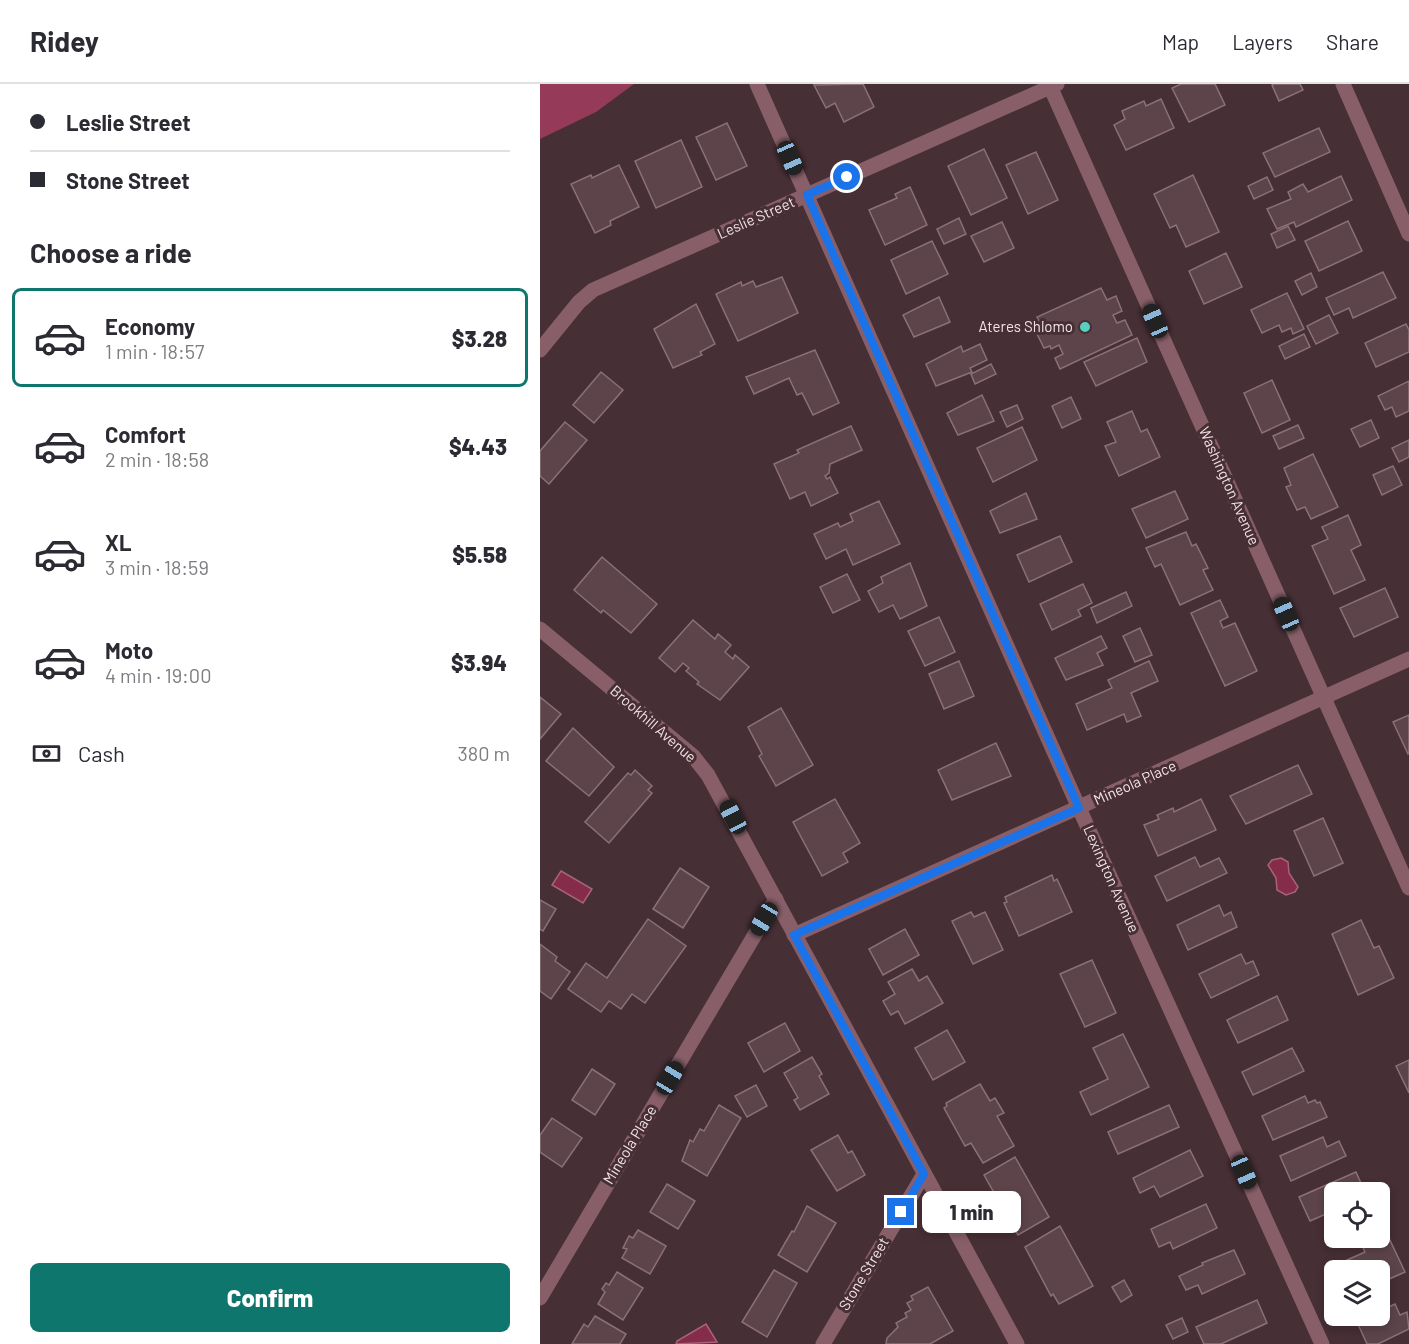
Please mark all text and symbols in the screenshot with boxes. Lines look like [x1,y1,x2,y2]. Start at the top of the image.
text: Ridey [30,24,99,58]
text: Map [1162,29,1199,54]
text: Layers [1232,29,1293,54]
text: Share [1326,29,1379,54]
text: Leslie Street [66,109,191,135]
car [774,138,806,178]
route start [833,163,860,190]
text: Stone Street [66,167,190,193]
street label: Leslie Street [714,192,797,242]
text: Choose a ride [30,236,192,268]
car [1139,301,1171,341]
icon: car [33,311,87,365]
text: Economy [105,313,195,339]
place label: Ateres Shlomo [978,317,1073,335]
marker: Ateres Shlomo [1078,320,1092,334]
text: $3.28 [452,325,507,351]
text: 1 min · 18:57 [105,339,205,363]
icon: car [33,419,87,473]
text: Comfort [105,421,186,447]
street label: Washington Avenue [1196,424,1264,548]
text: $4.43 [449,433,507,459]
text: 2 min · 18:58 [105,447,209,471]
icon: car [33,527,87,581]
text: XL [105,529,131,555]
text: $5.58 [452,541,507,567]
text: 3 min · 18:59 [105,555,209,579]
car [1270,594,1302,634]
icon: car [33,635,87,689]
text: Moto [105,637,153,663]
text: $3.94 [451,649,507,675]
text: 4 min · 19:00 [105,663,211,687]
street label: Brookhill Avenue [607,681,700,766]
icon: cash [30,737,63,770]
text: Cash [78,740,125,766]
text: 380 m [457,741,510,765]
street label: Mineola Place [1090,756,1179,808]
car [717,797,749,837]
street label: Lexington Avenue [1080,822,1144,935]
car [747,899,781,939]
car [653,1058,687,1098]
street label: Mineola Place [599,1102,660,1187]
car [1228,1152,1260,1192]
map controls [1324,1182,1390,1326]
button: locate [1324,1182,1390,1248]
callout: 1 min [922,1191,1021,1233]
route end [887,1198,914,1225]
text: 1 min [950,1200,993,1224]
street label: Stone Street [834,1234,892,1313]
button: layers [1324,1260,1390,1326]
button: Confirm [30,1263,510,1332]

